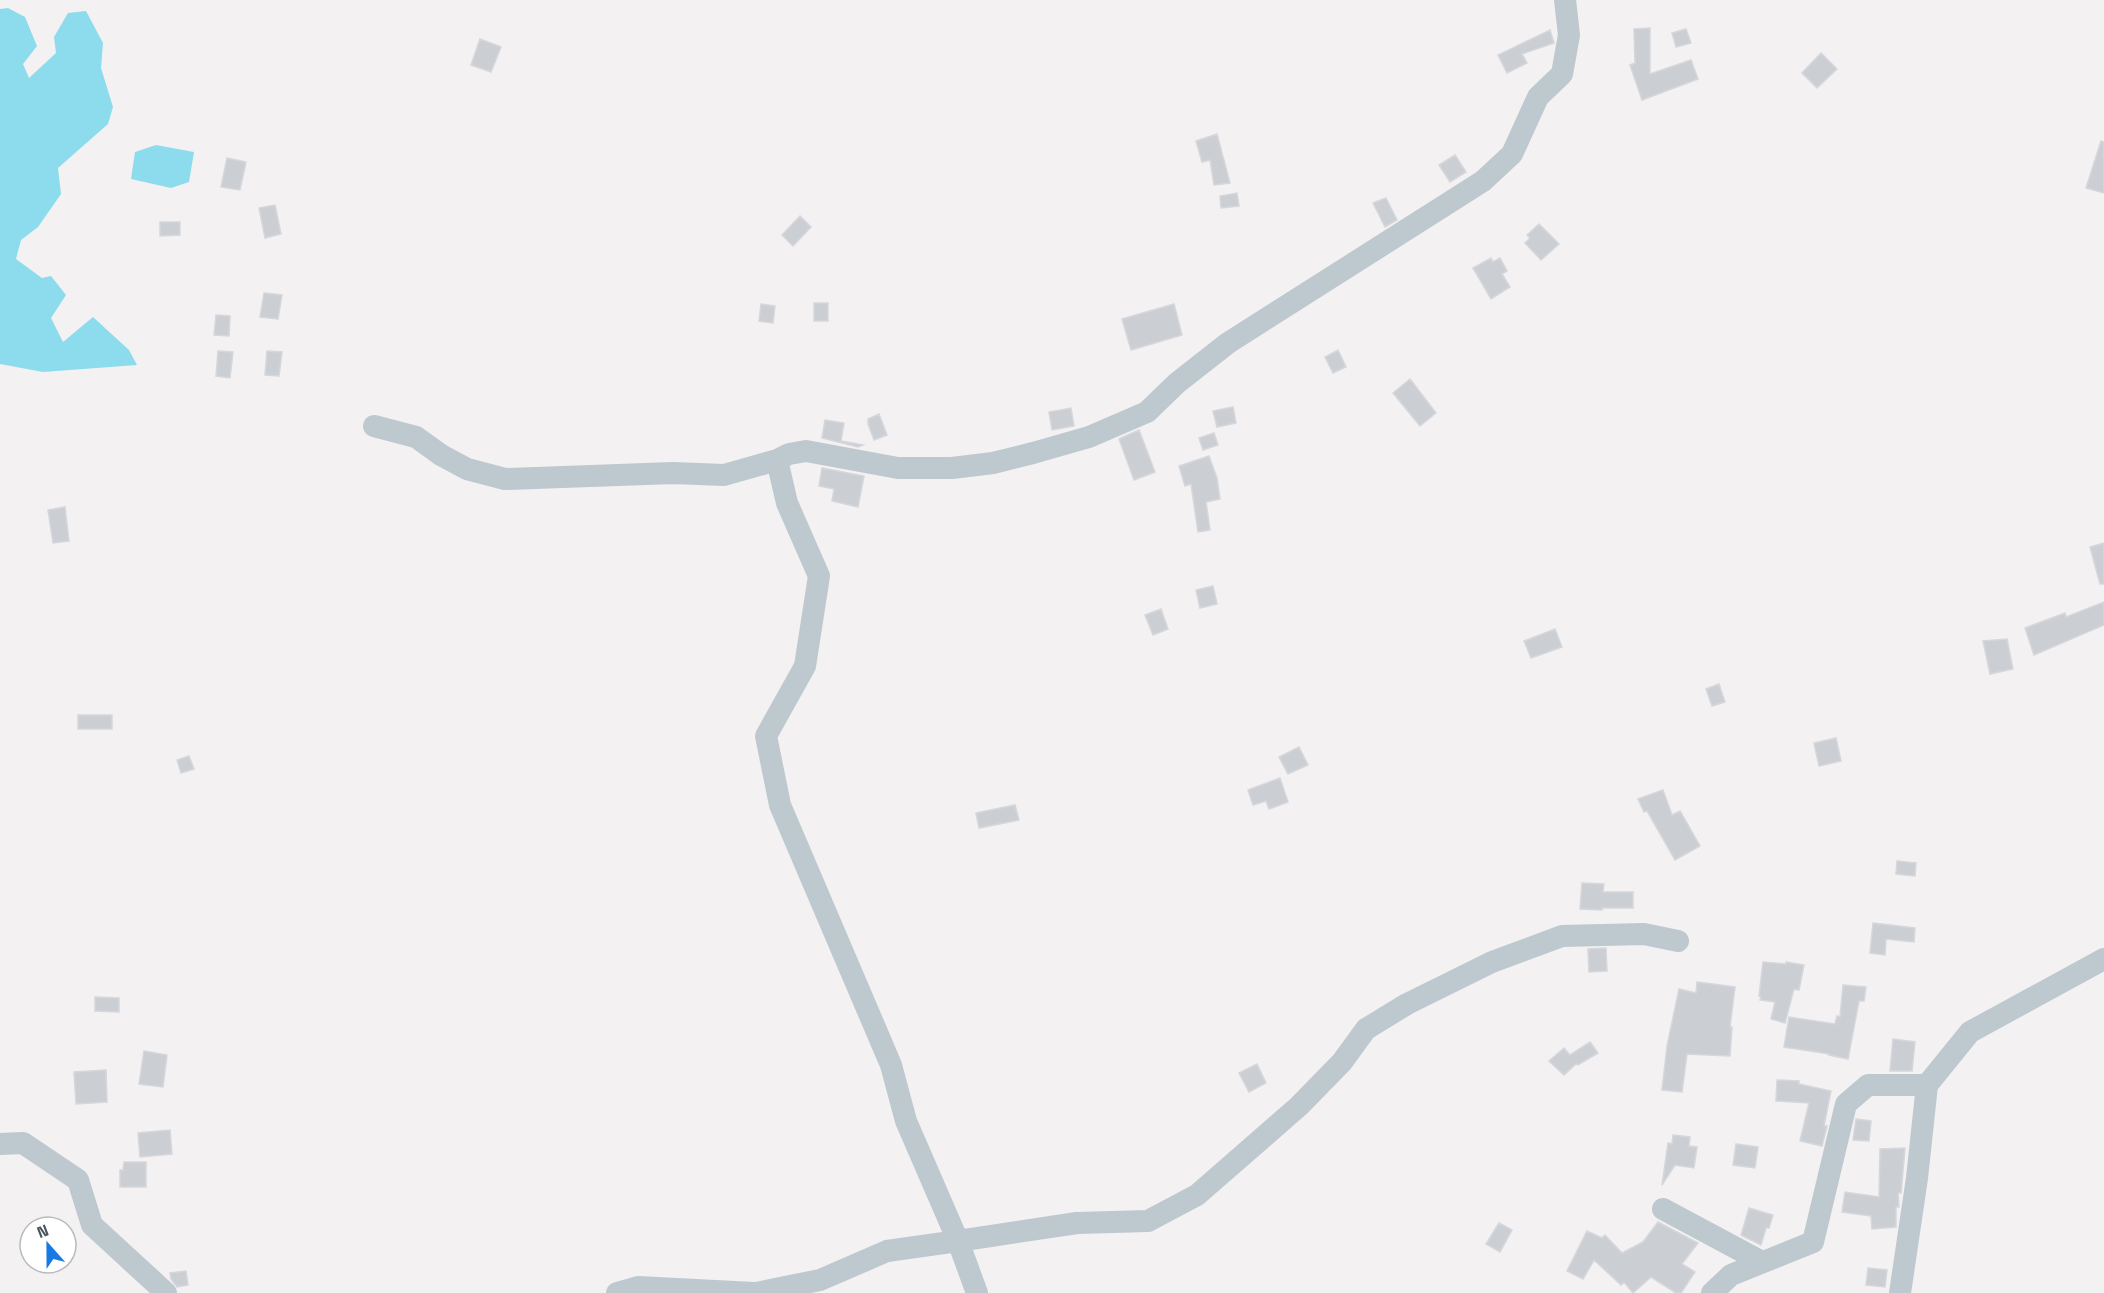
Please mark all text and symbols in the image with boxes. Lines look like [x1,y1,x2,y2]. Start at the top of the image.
north arrow [18,1215,78,1275]
text: N [34,1220,52,1243]

